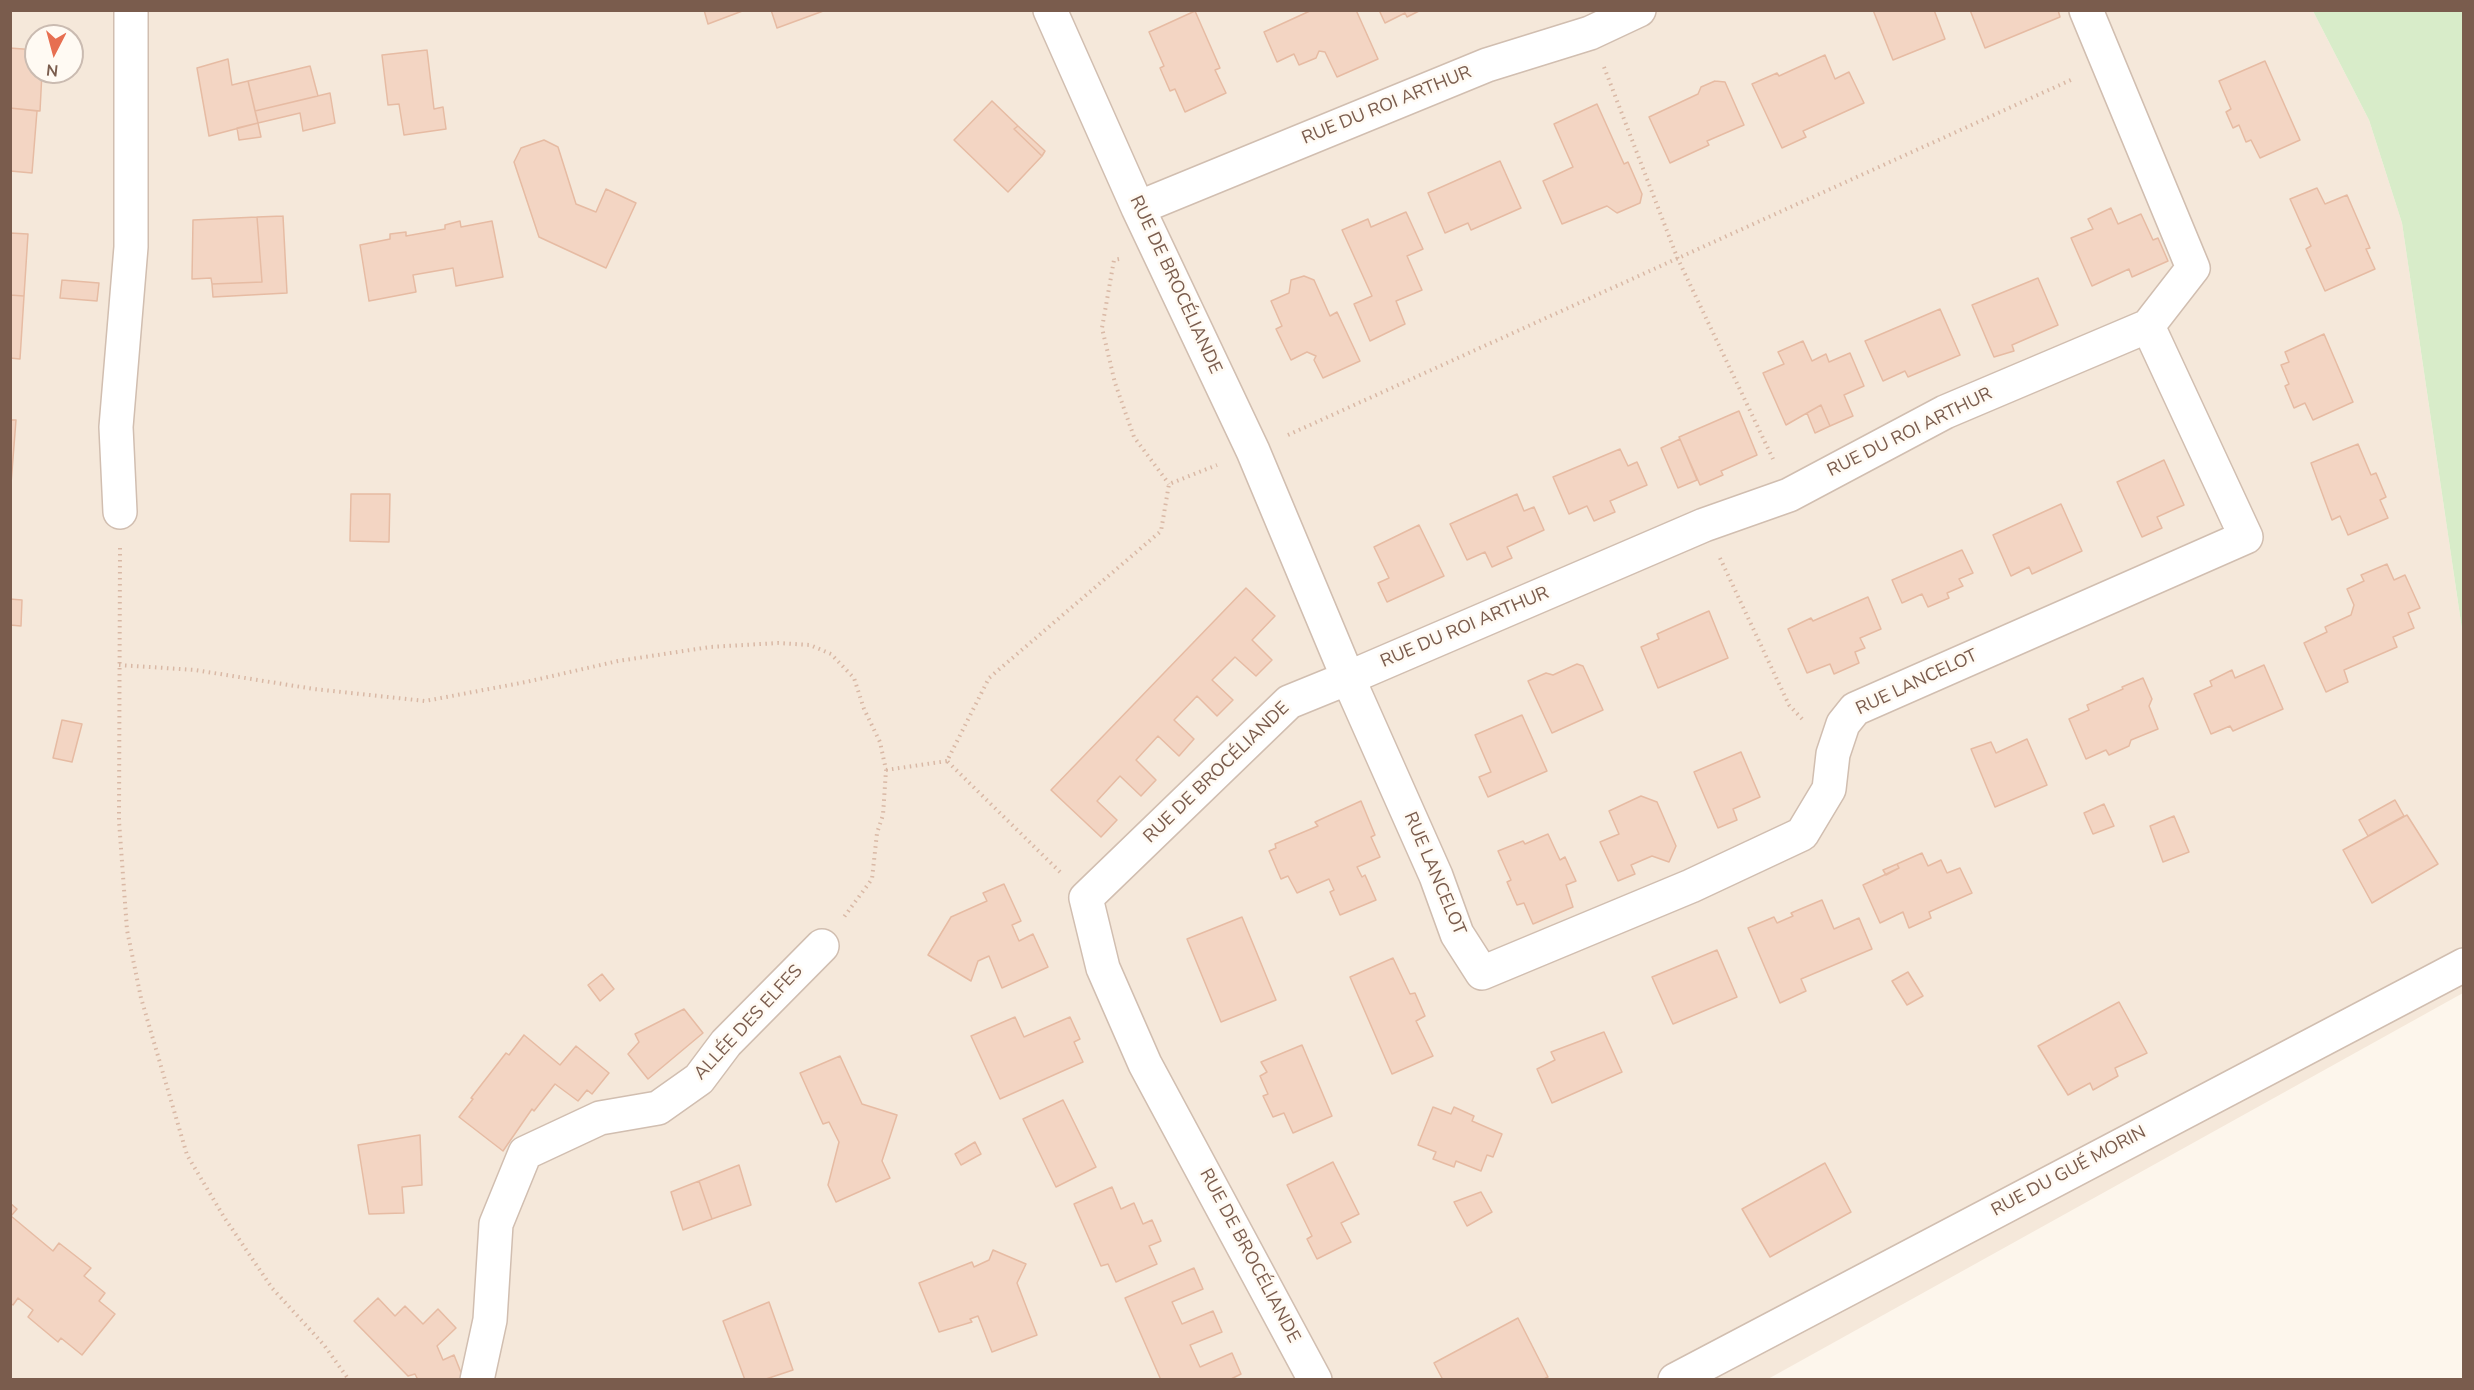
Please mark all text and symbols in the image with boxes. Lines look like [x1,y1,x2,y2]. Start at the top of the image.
north arrow [24,24,84,84]
text: N [45,58,59,81]
street label: RUE DU ROI ARTHUR [1299,62,1475,150]
street label: RUE DE BROCÉLIANDE [1124,193,1226,377]
street label: RUE DU ROI ARTHUR [1824,384,1996,482]
street label: RUE DU ROI ARTHUR [1378,583,1552,673]
street label: RUE LANCELOT [1853,645,1981,721]
street label: RUE DE BROCÉLIANDE [1140,698,1294,848]
street label: RUE LANCELOT [1398,809,1470,939]
street label: ALLÉE DES ELFES [690,961,808,1085]
street label: RUE DU GUÉ MORIN [1988,1122,2150,1222]
street label: RUE DE BROCÉLIANDE [1194,1165,1304,1347]

